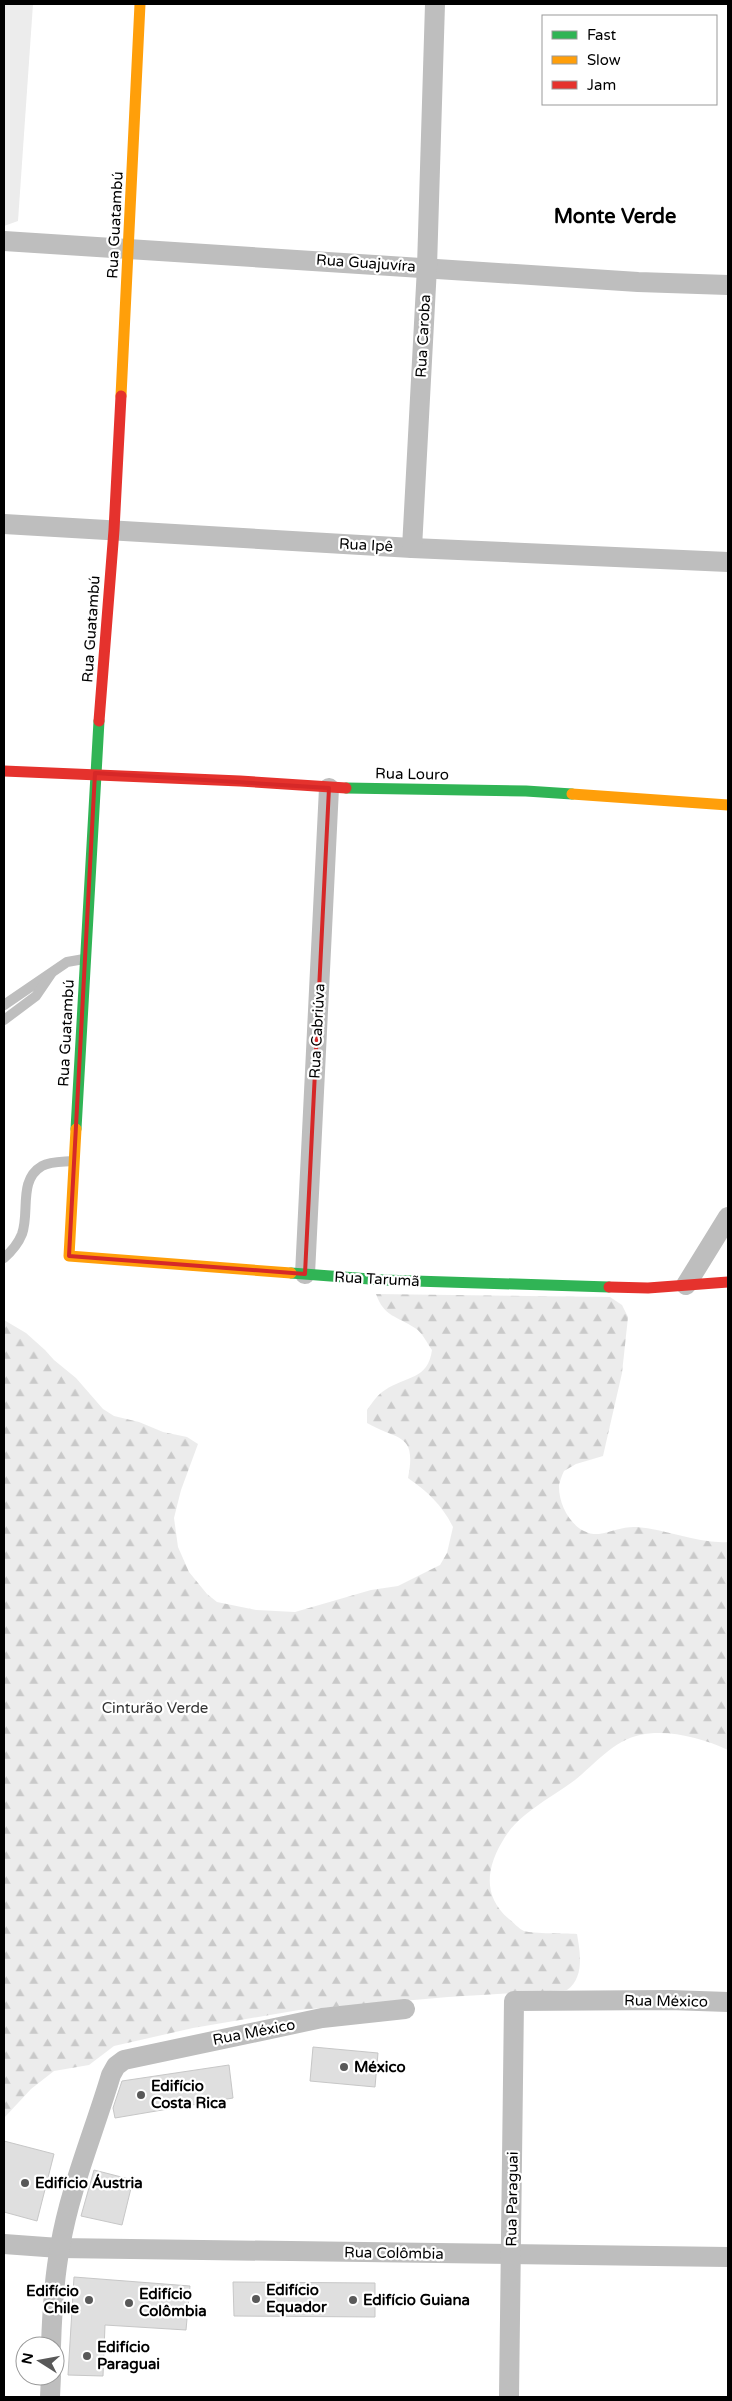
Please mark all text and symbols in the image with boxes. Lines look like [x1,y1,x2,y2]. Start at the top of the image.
legend [542,15,717,105]
text: Fast [587,26,617,44]
text: Slow [587,51,621,69]
text: Jam [587,76,616,94]
street label: Rua Guatambú [103,171,127,279]
district label: Monte Verde [554,205,676,229]
street label: Rua Guajuvíra [316,251,416,275]
street label: Rua Caroba [412,294,434,378]
street label: Rua Ipê [338,535,394,555]
street label: Rua Guatambú [78,575,104,683]
street label: Rua Louro [375,764,449,784]
street label: Rua Guatambú [54,979,78,1087]
street label: Rua Cabriúva [306,983,328,1079]
street label: Rua Tarumã [334,1268,420,1290]
park label: Cinturão Verde [102,1699,208,1717]
street label: Rua México [624,1991,708,2011]
street label: Rua México [211,2015,297,2049]
place label: México [354,2058,406,2076]
marker: México [338,2061,350,2073]
place label: Edifício Costa Rica [151,2077,226,2112]
marker: Edifício Costa Rica [135,2089,147,2101]
street label: Rua Paraguai [502,2151,522,2247]
place label: Edifício Áustria [35,2173,143,2192]
marker: Edifício Áustria [19,2177,31,2189]
street label: Rua Colômbia [344,2243,444,2263]
place label: Edifício Equador [266,2281,327,2317]
place label: Edifício Chile [26,2282,79,2317]
place label: Edifício Colômbia [139,2285,207,2320]
place label: Edifício Guiana [363,2291,470,2309]
marker: Edifício Equador [250,2293,262,2305]
marker: Edifício Chile [83,2294,95,2306]
marker: Edifício Guiana [347,2294,359,2306]
marker: Edifício Colômbia [123,2297,135,2309]
north arrow [15,2336,65,2386]
place label: Edifício Paraguai [97,2338,160,2374]
marker: Edifício Paraguai [81,2350,93,2362]
text: N [18,2351,37,2366]

